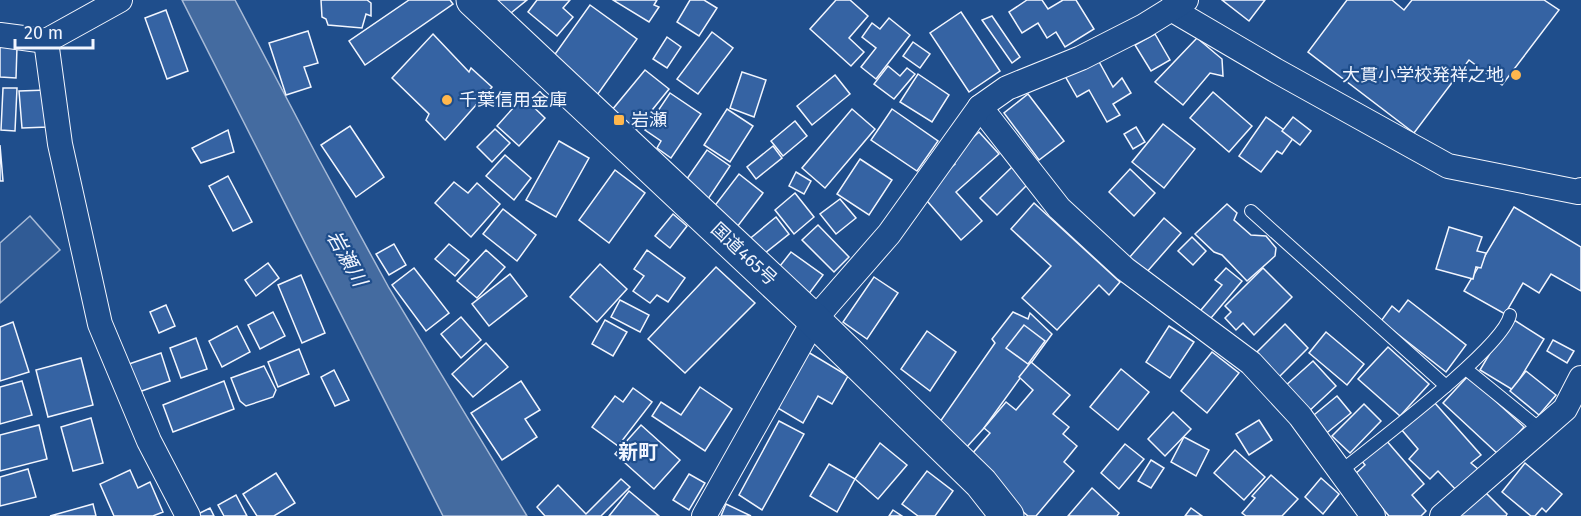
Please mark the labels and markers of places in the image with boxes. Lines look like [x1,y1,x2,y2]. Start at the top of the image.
place label: 大貫小学校発祥之地 [1342,64,1504,86]
marker: 大貫小学校発祥之地 [1509,68,1523,82]
place label: 千葉信用金庫 [459,89,567,111]
marker: 千葉信用金庫 [440,93,454,107]
place label: 岩瀬 [631,109,667,131]
marker: 岩瀬 [612,113,626,127]

